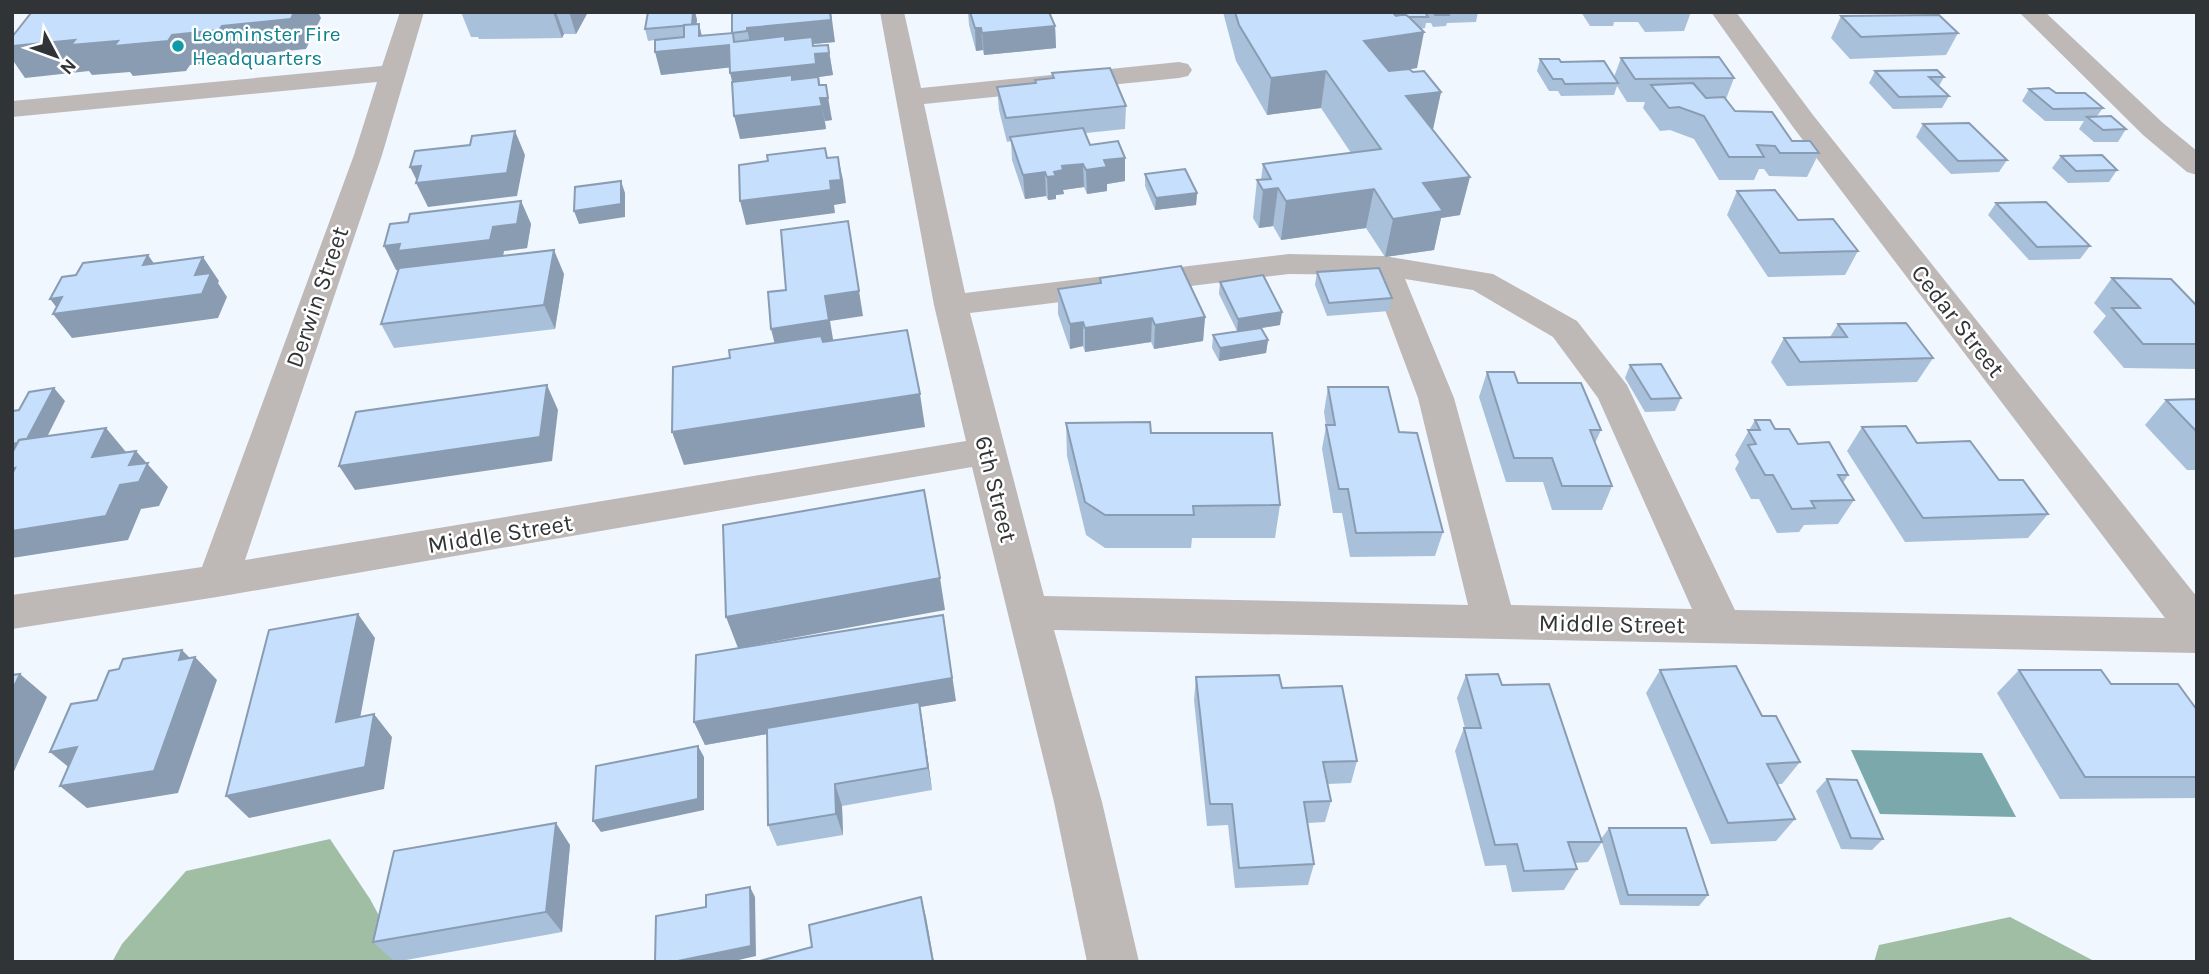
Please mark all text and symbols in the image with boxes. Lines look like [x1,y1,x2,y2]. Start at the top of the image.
north arrow [21,21,91,91]
place label: Leominster Fire Headquarters [192,22,341,70]
marker: Leominster Fire Headquarters [170,38,186,54]
text: N [55,54,81,79]
street label: Derwin Street [280,223,354,371]
street label: Cedar Street [1905,259,2011,383]
street label: 6th Street [969,433,1023,545]
street label: Middle Street [425,509,575,559]
street label: Middle Street [1538,609,1686,639]

